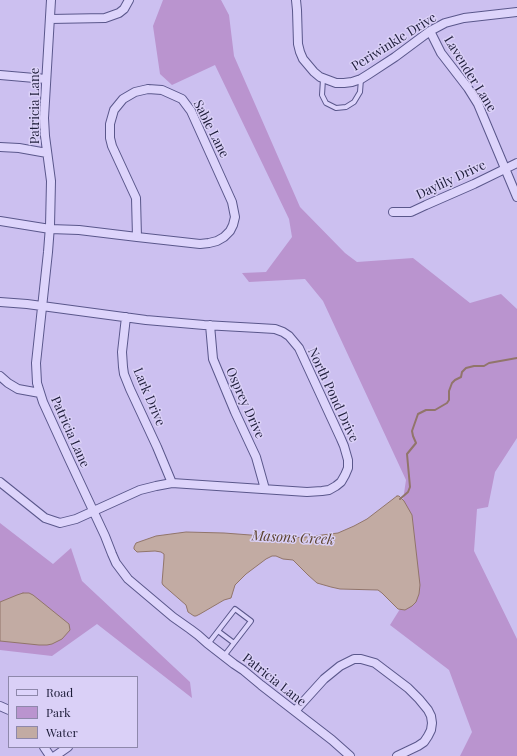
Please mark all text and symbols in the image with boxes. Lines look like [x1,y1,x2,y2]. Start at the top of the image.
street label: Periwinkle Drive [349,10,439,74]
street label: Lavender Lane [441,33,499,115]
street label: Patricia Lane [27,68,43,144]
street label: Sable Lane [190,98,232,160]
street label: Daylily Drive [414,157,488,203]
street label: North Pond Drive [304,345,362,445]
street label: Lark Drive [130,365,168,429]
street label: Osprey Drive [222,365,268,441]
street label: Patricia Lane [47,394,93,470]
water label: Masons Creek [251,527,335,549]
street label: Patricia Lane [239,650,309,710]
legend [8,676,138,748]
text: Road [46,684,73,700]
text: Park [46,704,71,720]
text: Water [46,724,78,740]

